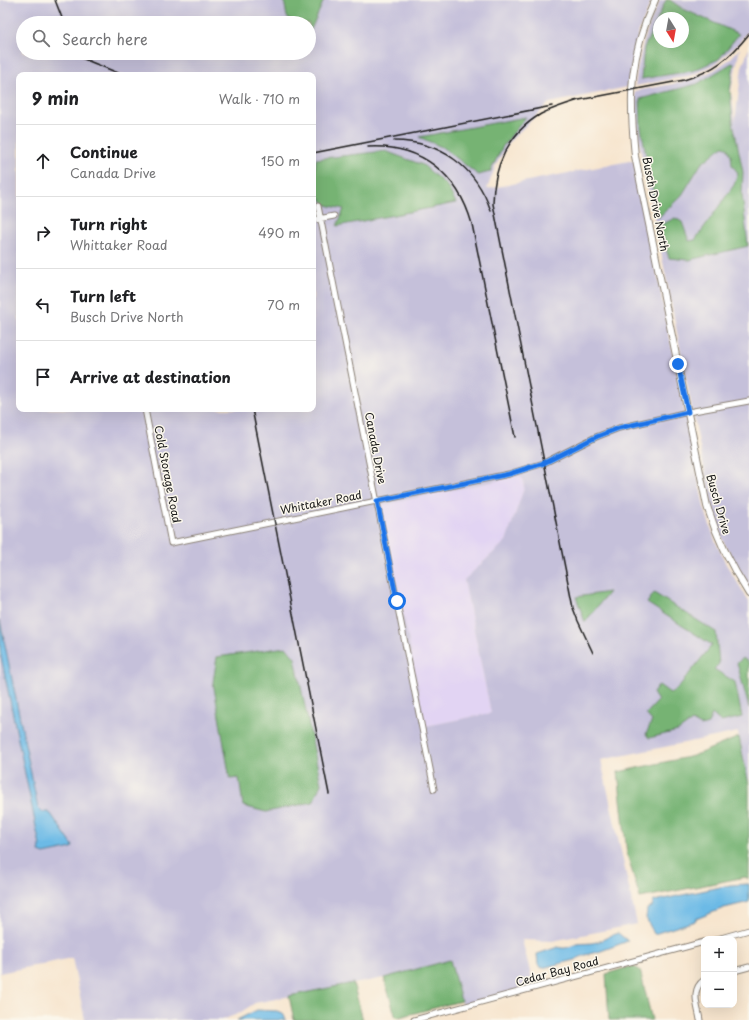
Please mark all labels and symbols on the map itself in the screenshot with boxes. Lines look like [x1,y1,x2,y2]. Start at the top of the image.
north arrow [653,12,689,48]
street label: Busch Drive North [638,155,674,253]
route end [669,355,687,373]
street label: Canada Drive [361,411,391,485]
street label: Cold Storage Road [150,424,186,524]
street label: Busch Drive [702,472,736,536]
street label: Whittaker Road [279,486,363,518]
route start [388,592,406,610]
street label: Cedar Bay Road [514,952,600,990]

